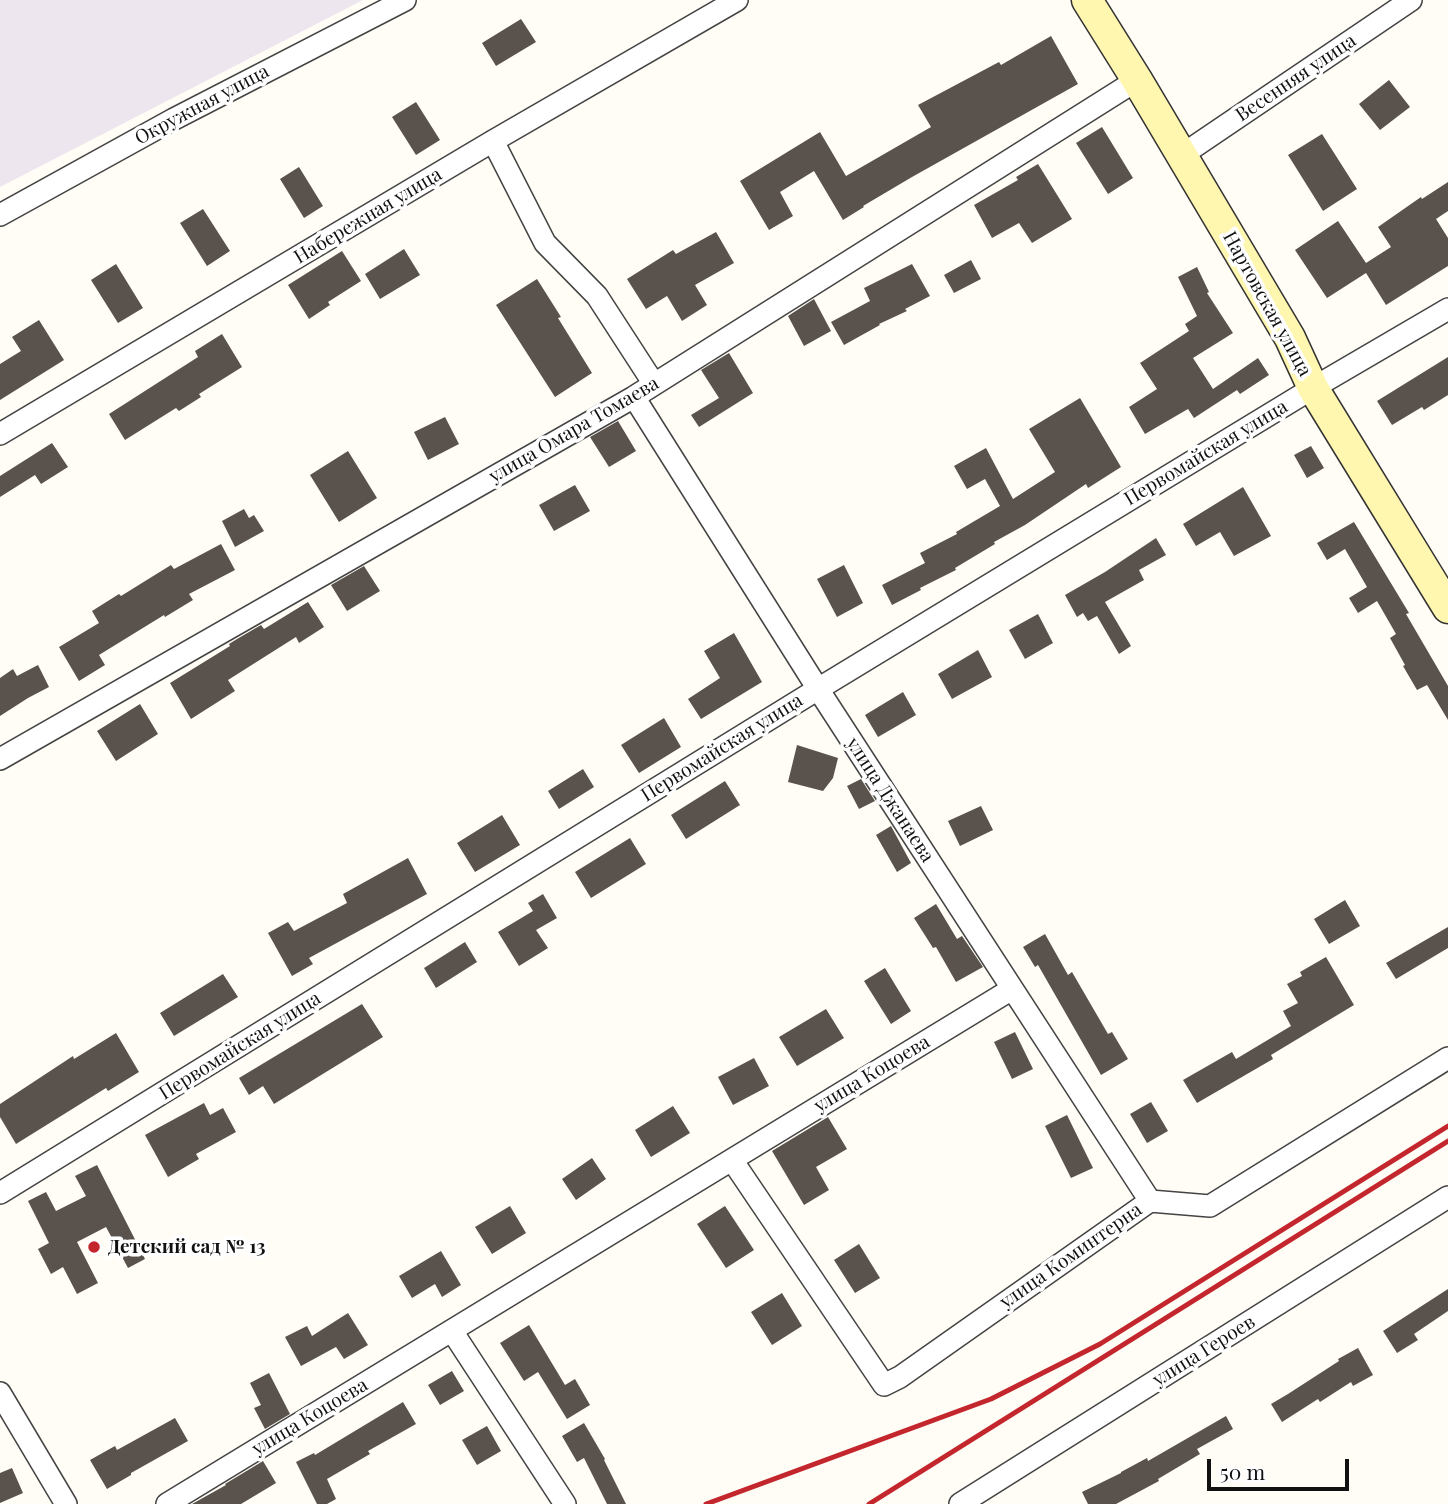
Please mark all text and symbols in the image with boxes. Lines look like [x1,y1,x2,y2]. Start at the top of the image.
street label: Весенняя улица [1232,29,1360,127]
street label: Окружная улица [131,60,273,150]
street label: Набережная улица [290,163,446,269]
street label: Нартовская улица [1218,228,1316,380]
street label: улица Омара Томаева [485,372,663,488]
street label: Первомайская улица [1120,395,1292,511]
street label: Первомайская улица [637,689,807,807]
street label: улица Джанаева [841,733,939,867]
street label: Первомайская улица [155,987,325,1105]
street label: улица Коцоева [810,1031,934,1117]
street label: улица Коминтерна [996,1198,1146,1314]
place label: Детский сад № 13 [108,1236,266,1258]
marker: Детский сад № 13 [86,1239,102,1255]
street label: улица Героев [1149,1311,1259,1391]
street label: улица Коцоева [248,1374,372,1460]
scale bar [1210,1444,1352,1488]
text: 50 m [1220,1457,1265,1485]

